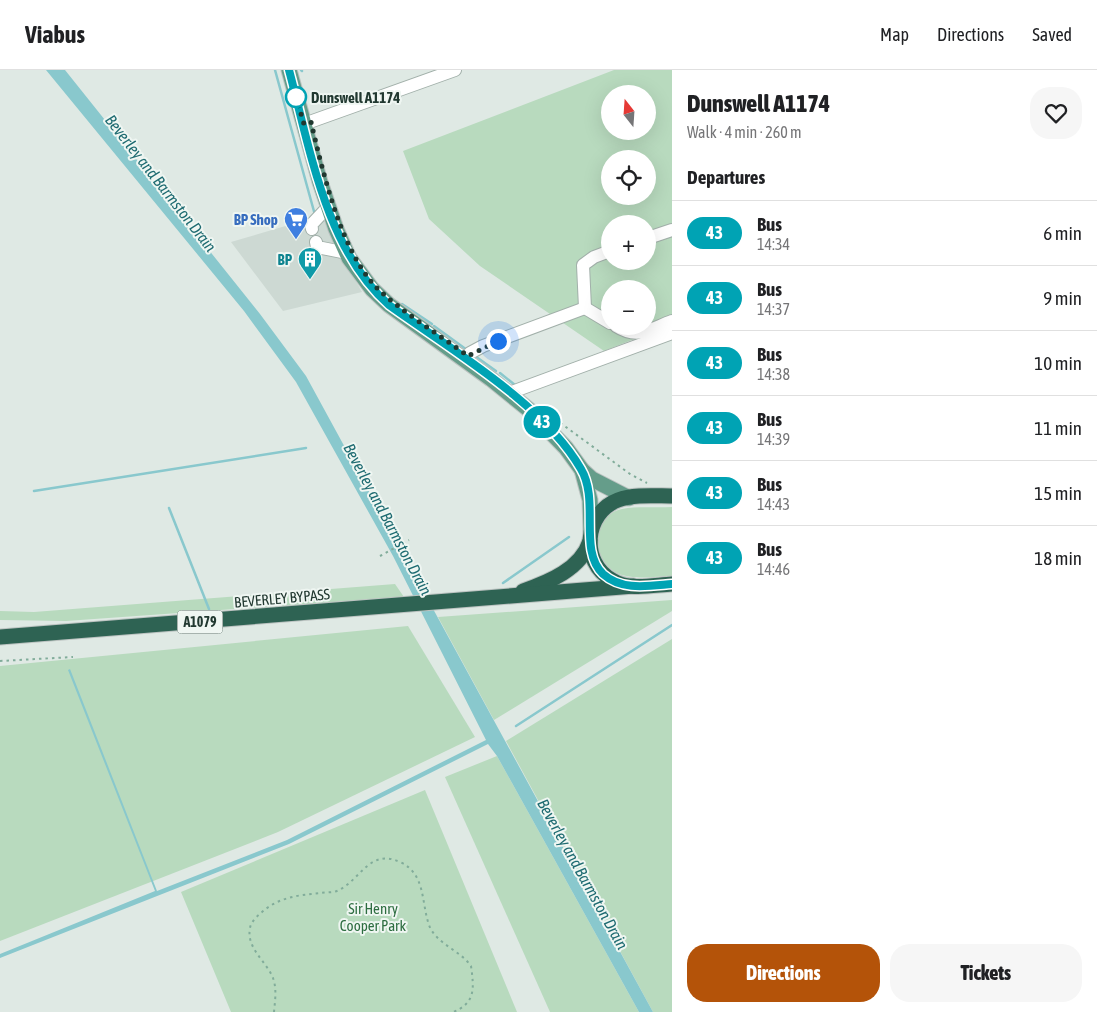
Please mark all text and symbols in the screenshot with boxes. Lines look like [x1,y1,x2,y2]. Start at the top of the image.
text: Viabus [25,21,85,48]
text: Map [880,24,909,45]
text: Directions [937,24,1004,45]
text: Saved [1032,24,1072,45]
north arrow [601,85,656,140]
map controls [601,85,656,335]
marker: Dunswell A1174 [285,86,307,108]
button: heart [1030,87,1082,139]
place label: Dunswell A1174 [311,89,400,106]
text: Dunswell A1174 [687,90,830,117]
water label: Beverley and Barmston Drain [101,111,220,256]
text: Walk · 4 min · 260 m [687,123,801,141]
button: locate [601,150,656,205]
text: Departures [687,166,765,188]
supermarket icon: BP Shop [283,206,309,240]
place label: BP Shop [234,211,278,228]
text: Bus [757,213,782,235]
button: + [601,215,656,270]
text: 43 [706,222,723,243]
text: 6 min [1043,222,1082,244]
text: 14:34 [757,235,790,253]
building icon: BP [297,246,323,280]
place label: BP [278,251,293,268]
text: Bus [757,278,782,300]
button: − [601,280,656,335]
text: 43 [706,287,723,308]
text: 9 min [1043,287,1082,309]
text: 14:37 [757,300,790,318]
your location [486,329,511,354]
text: Bus [757,343,782,365]
text: 43 [706,352,723,373]
text: 10 min [1034,352,1082,374]
text: 14:38 [757,365,790,383]
line badge: 43 [520,406,564,438]
text: Bus [757,408,782,430]
text: 43 [534,411,550,432]
text: 43 [706,417,723,438]
text: 11 min [1034,417,1082,439]
text: 14:39 [757,430,790,448]
water label: Beverley and Barmston Drain [340,440,436,598]
text: Bus [757,473,782,495]
text: 43 [706,482,723,503]
text: 15 min [1034,482,1082,504]
text: 14:43 [757,495,790,513]
text: Bus [757,538,782,560]
text: 43 [706,547,723,568]
text: 18 min [1034,547,1082,569]
text: 14:46 [757,560,790,578]
street label: BEVERLEY BYPASS [233,585,331,611]
road number: A1079 [178,610,222,634]
water label: Beverley and Barmston Drain [533,796,632,953]
park label: Sir Henry Cooper Park [340,900,407,934]
button: Directions [687,944,880,1002]
button: Tickets [890,944,1082,1002]

